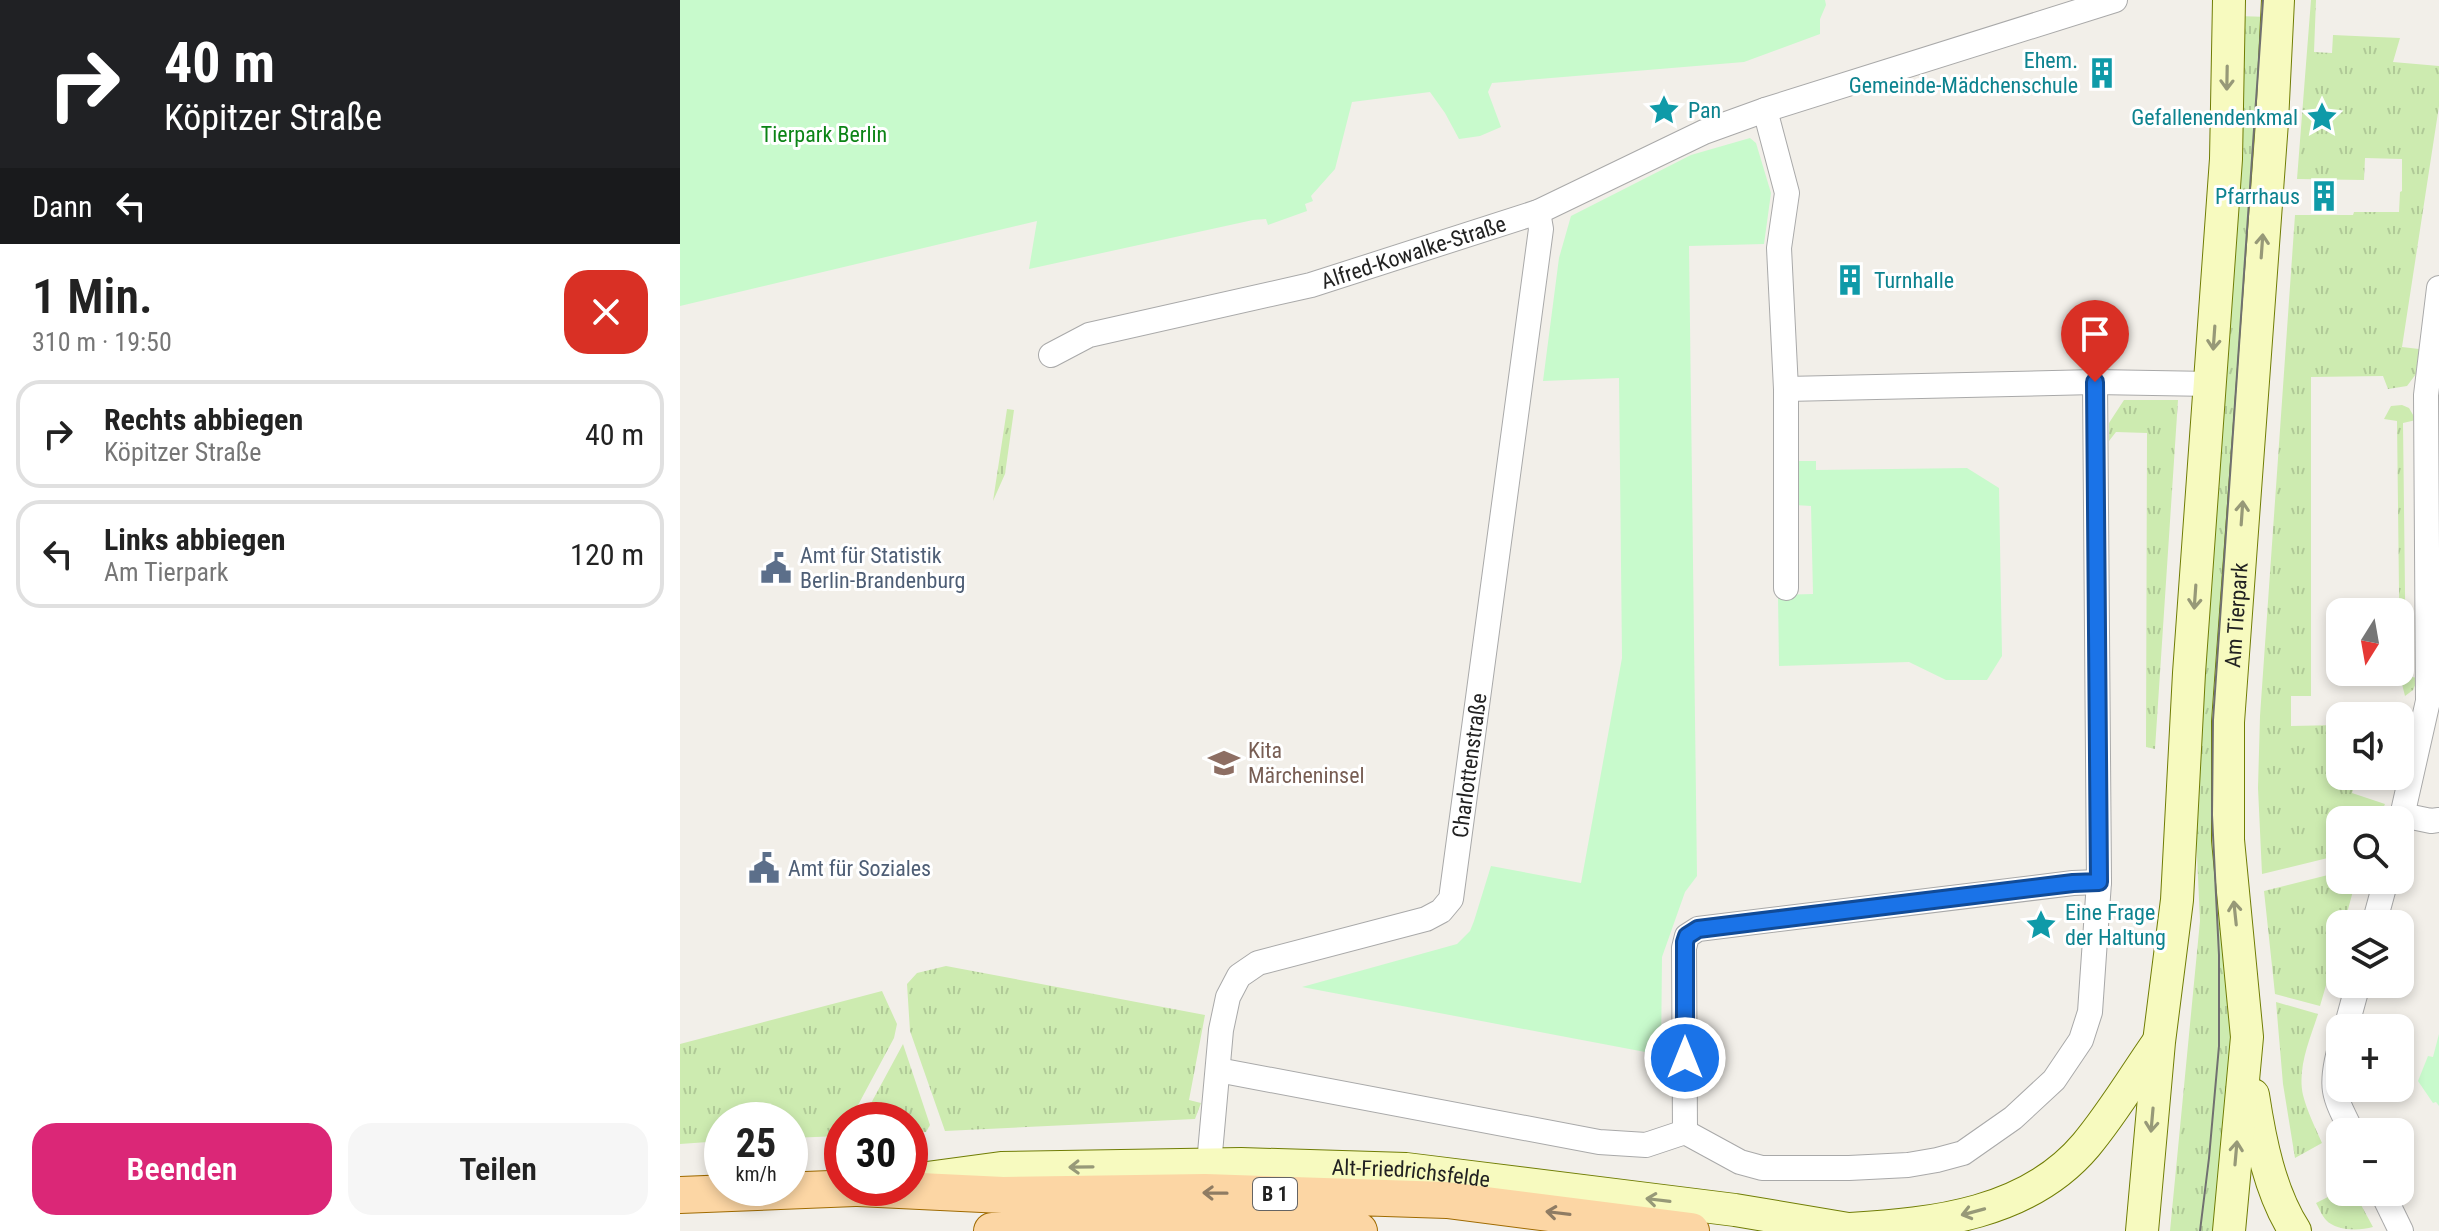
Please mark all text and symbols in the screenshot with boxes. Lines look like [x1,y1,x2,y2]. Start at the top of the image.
text: 40 m [164,30,275,96]
icon: right [32,32,136,136]
place label: Ehem. Gemeinde-Mädchenschule [1849,48,2078,98]
building icon: Ehem. Gemeinde-Mädchenschule [2085,56,2119,90]
one-way arrow [2220,64,2235,91]
place icon: Pan [1647,93,1681,127]
text: Köpitzer Straße [164,97,382,139]
place label: Pan [1688,98,1721,123]
place icon: Gefallenendenkmal [2305,100,2339,134]
place label: Gefallenendenkmal [2131,105,2298,130]
park label: Tierpark Berlin [761,122,887,147]
building icon: Pfarrhaus [2307,179,2341,213]
icon: left [109,184,153,228]
place label: Pfarrhaus [2215,184,2300,209]
text: Dann [32,189,93,224]
street label: Alfred-Kowalke-Straße [1318,211,1509,294]
one-way arrow [2255,233,2270,260]
building icon: Turnhalle [1833,263,1867,297]
text: 1 Min. [32,268,153,325]
place label: Turnhalle [1874,268,1954,293]
button: close [564,270,648,354]
pin [2061,300,2129,382]
icon: arrive [2073,312,2117,356]
one-way arrow [2206,324,2221,351]
text: 310 m · 19:50 [32,327,172,357]
text: Rechts abbiegen [104,402,303,437]
icon: right [36,412,80,456]
text: 40 m [585,417,644,452]
text: Köpitzer Straße [104,437,261,467]
one-way arrow [2235,500,2250,527]
text: Links abbiegen [104,522,286,557]
icon: left [36,532,80,576]
text: 120 m [570,537,644,572]
place label: Amt für Statistik Berlin-Brandenburg [800,543,965,593]
public building icon: Amt für Statistik Berlin-Brandenburg [759,551,793,585]
text: Am Tierpark [104,557,229,587]
street label: Am Tierpark [2220,561,2253,669]
one-way arrow [2187,583,2202,610]
north arrow [2326,598,2414,686]
map controls [2326,598,2414,1206]
street label: Charlottenstraße [1447,692,1492,839]
button: sound [2326,702,2414,790]
place label: Kita Märcheninsel [1248,738,1365,788]
school or university icon: Kita Märcheninsel [1207,746,1241,780]
button: search [2326,806,2414,894]
public building icon: Amt für Soziales [747,851,781,885]
place label: Amt für Soziales [788,856,931,881]
place label: Eine Frage der Haltung [2065,900,2166,950]
one-way arrow [2227,900,2242,926]
place icon: Eine Frage der Haltung [2024,908,2058,942]
button: layers [2326,910,2414,998]
button: + [2326,1014,2414,1102]
position arrow [1643,1016,1727,1100]
speed limit sign: 30 [824,1102,928,1206]
one-way arrow [2144,1106,2159,1132]
button: − [2326,1118,2414,1206]
text: 25 [736,1120,776,1167]
button: Beenden [32,1123,332,1215]
button: Teilen [348,1123,648,1215]
one-way arrow [2229,1140,2244,1167]
street label: Alt-Friedrichsfelde [1331,1155,1491,1192]
one-way arrow [1068,1159,1095,1175]
text: km/h [735,1162,777,1186]
road number: B 1 [1253,1178,1297,1210]
one-way arrow [1202,1185,1229,1200]
one-way arrow [1646,1192,1671,1207]
one-way arrow [1546,1205,1571,1220]
one-way arrow [1961,1206,1987,1221]

